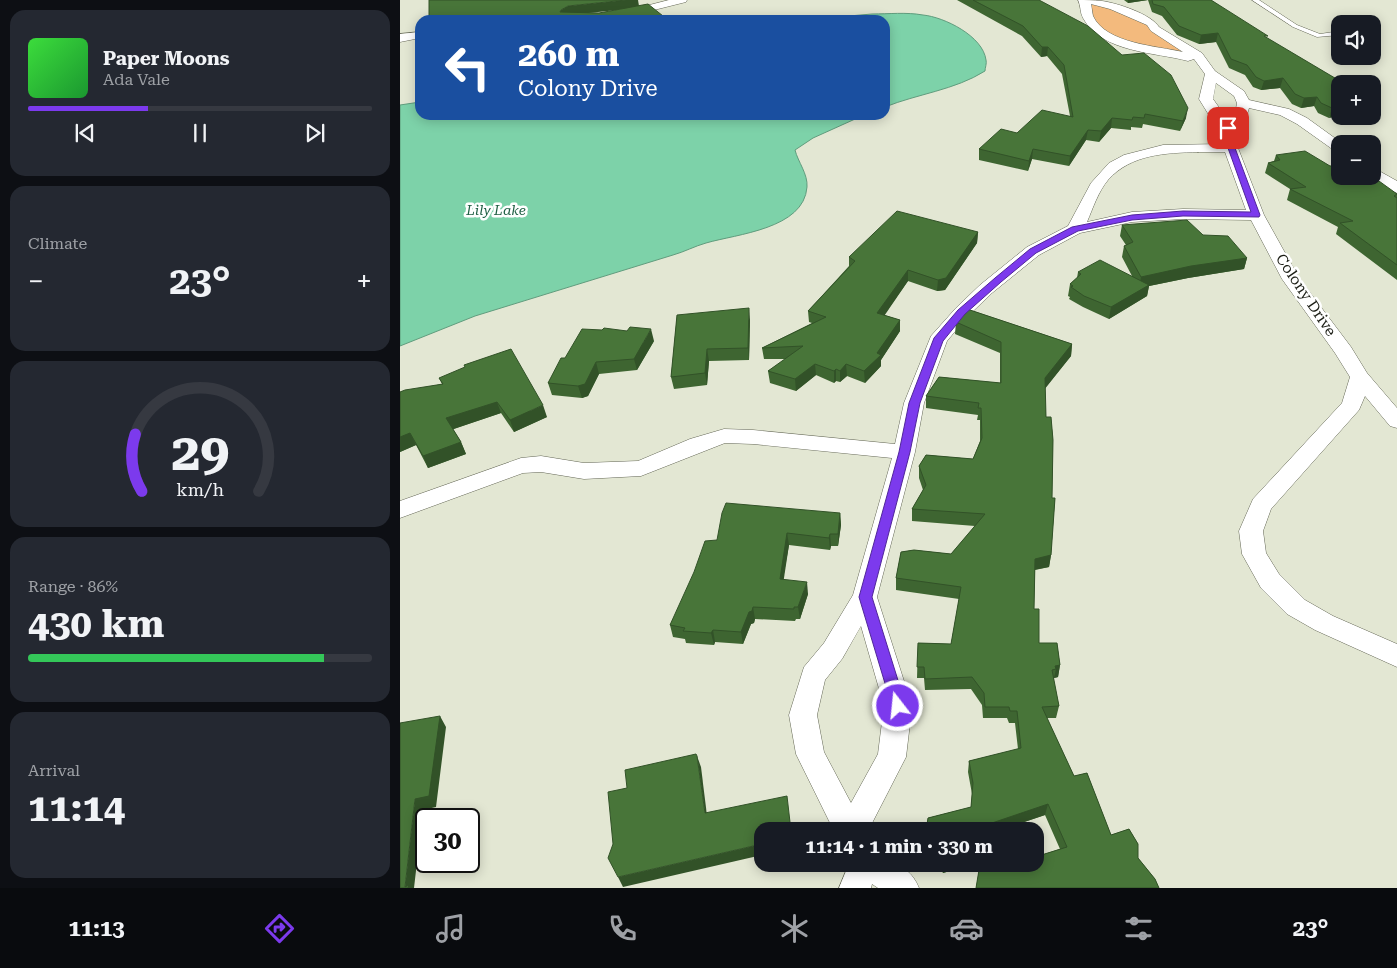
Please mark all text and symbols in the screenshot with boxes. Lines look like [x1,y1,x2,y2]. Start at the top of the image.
map controls [1331,15,1381,185]
button: sound [1331,15,1381,65]
text: 260 m [518,34,619,75]
icon: left [435,35,500,100]
text: Paper Moons [103,47,230,70]
text: Ada Vale [103,70,170,89]
button: + [1331,75,1381,125]
text: Colony Drive [518,76,658,101]
pin [1207,107,1249,149]
icon: arrive [1214,114,1242,142]
icon: previous [71,119,99,147]
icon: pause [186,119,214,147]
icon: next [301,119,329,147]
button: − [1331,135,1381,185]
water label: Lily Lake [465,202,526,218]
text: Climate [28,234,87,253]
street label: Colony Drive [1272,250,1340,340]
text: 23° [169,259,231,303]
text: − [28,265,44,298]
text: + [356,265,372,298]
text: 29 [171,422,229,483]
text: km/h [176,479,224,500]
text: Range · 86% [28,577,118,596]
text: 430 km [28,602,164,646]
position arrow [871,679,923,731]
text: Arrival [28,761,80,780]
text: 11:14 [28,786,125,830]
speed limit sign: 30 [415,808,480,873]
text: 11:14 · 1 min · 330 m [805,835,993,858]
icon: directions [262,911,297,946]
icon: music [433,911,468,946]
icon: phone [605,911,640,946]
icon: climate [777,911,812,946]
icon: car [949,911,984,946]
icon: filters [1121,911,1156,946]
text: 11:13 [68,916,125,941]
text: 23° [1293,916,1328,941]

